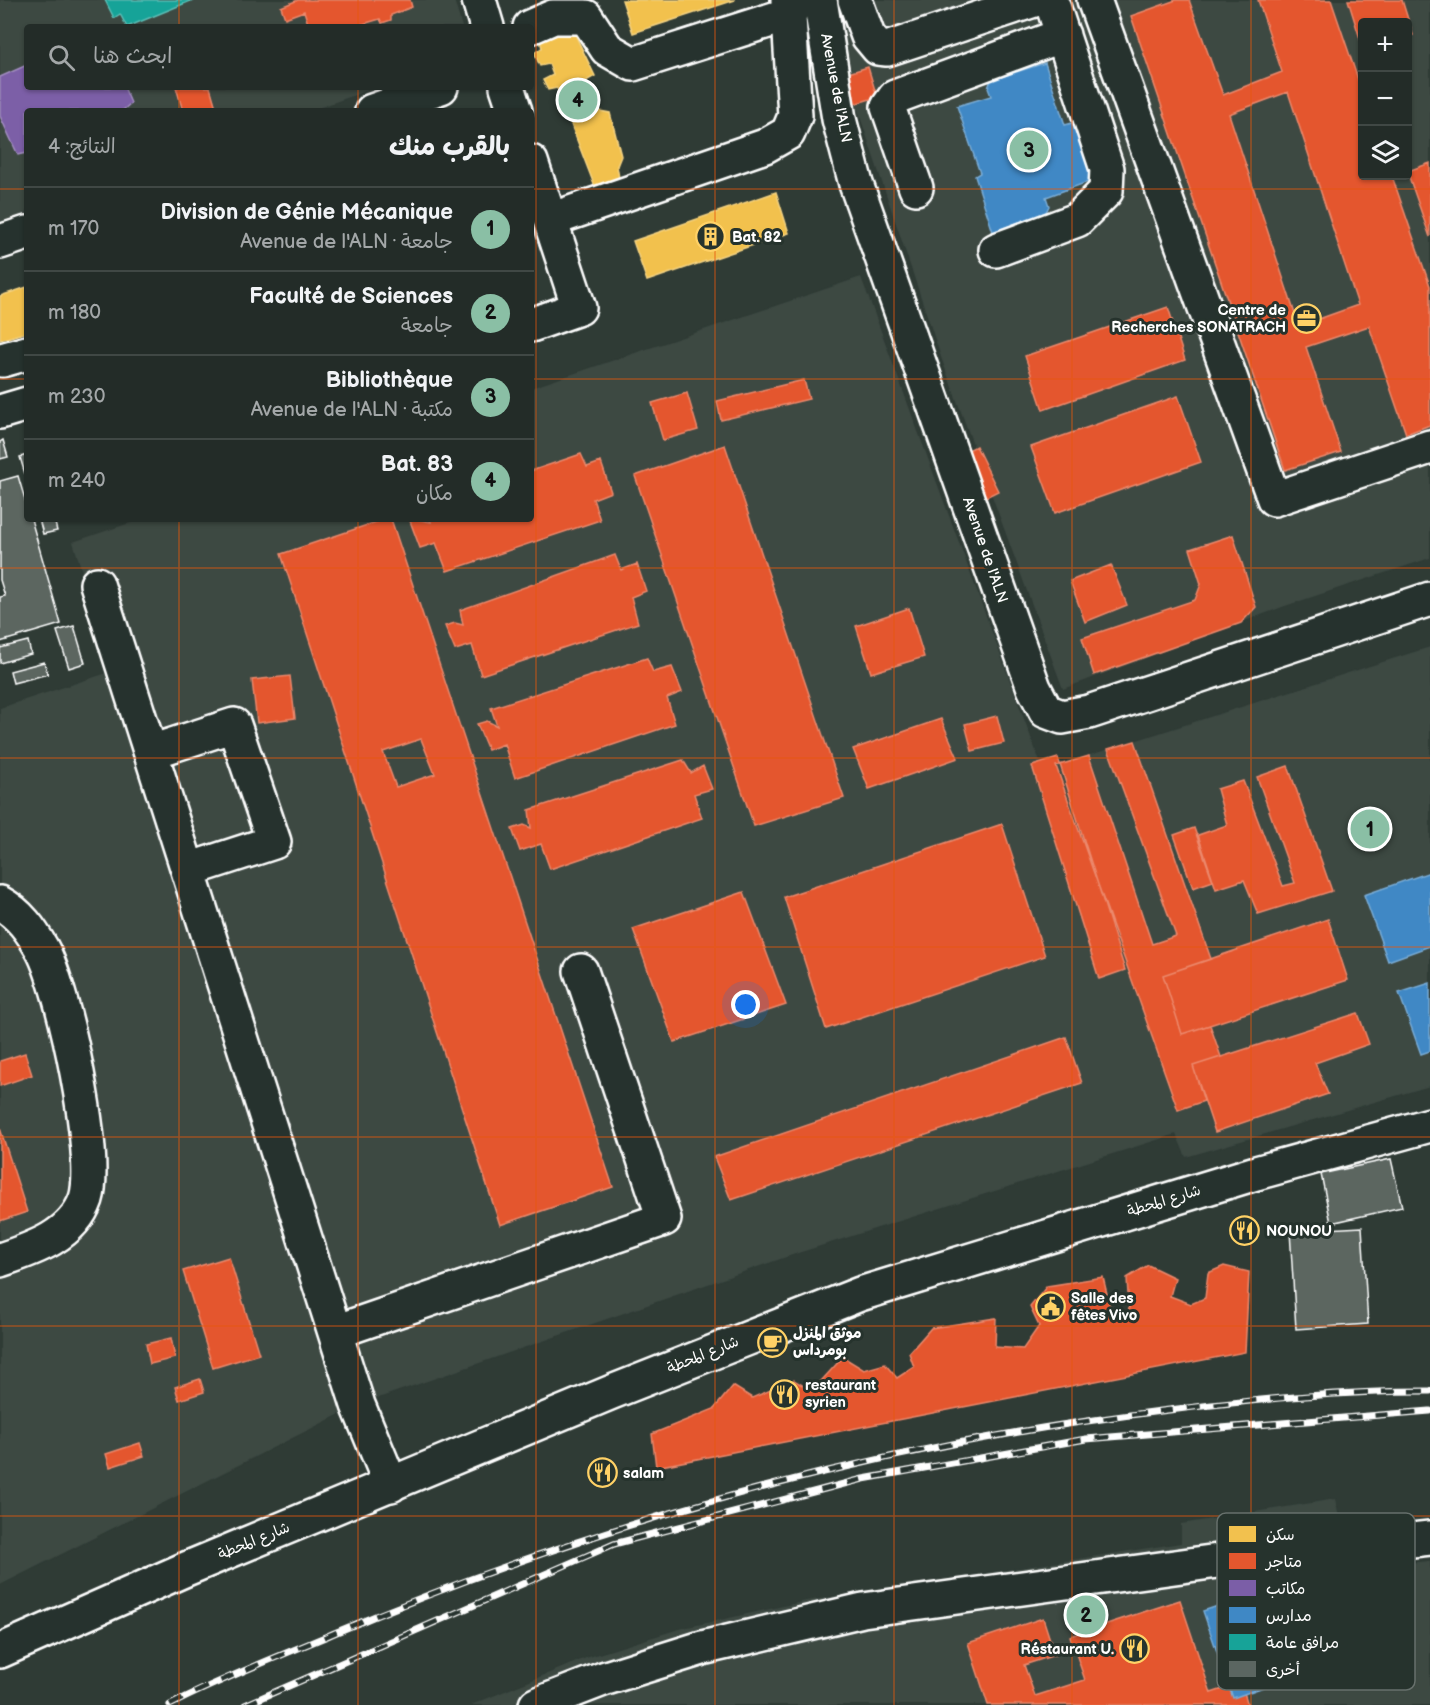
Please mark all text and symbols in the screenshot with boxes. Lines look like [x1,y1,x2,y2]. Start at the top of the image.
map controls [1358,18,1412,180]
button: + [1358,18,1412,72]
search box [24,24,534,90]
street label: Avenue de l'ALN [816,32,856,144]
icon: search [45,41,78,74]
text: ابحث هنا [93,43,173,70]
button: − [1358,72,1412,126]
pin: 4 [558,78,598,122]
button: layers [1358,126,1412,180]
pin: 3 [1010,128,1048,172]
text: بالقرب منك [389,132,510,163]
text: النتائج: 4 [48,135,116,159]
text: Division de Génie Mécanique [161,199,453,226]
text: 170 m [48,217,99,241]
text: 1 [486,217,495,241]
building icon: Bat. 82 [695,221,727,253]
place label: Bat. 82 [732,228,782,247]
text: جامعة · Avenue de l'ALN [240,230,453,254]
text: Faculté de Sciences [249,283,453,310]
text: 180 m [48,301,101,325]
text: 2 [485,301,497,325]
place label: Centre de Recherches SONATRACH [1111,301,1286,337]
office icon: Centre de Recherches SONATRACH [1291,303,1323,335]
text: جامعة [401,314,453,338]
text: Bibliothèque [326,367,453,394]
text: 230 m [48,385,105,409]
text: 3 [485,385,496,409]
text: مكتبة · Avenue de l'ALN [251,398,453,422]
text: Bat. 83 [381,451,453,478]
text: 240 m [48,469,105,493]
text: 4 [485,469,496,493]
text: مكان [416,482,453,506]
street label: Avenue de l'ALN [958,495,1012,605]
pin: 1 [1350,806,1390,852]
your location [731,990,760,1019]
street label: شارع المحطة [1125,1181,1203,1221]
restaurant icon: NOUNOU [1229,1215,1261,1247]
place label: NOUNOU [1266,1222,1332,1241]
place label: Salle des fêtes Vivo [1071,1289,1138,1325]
public building icon: Salle des fêtes Vivo [1034,1291,1066,1323]
place label: موثق المنزل بومرداس [793,1324,862,1360]
cafe icon: موثق المنزل بومرداس [756,1326,788,1358]
street label: شارع المحطة [664,1332,742,1378]
place label: restaurant syrien [805,1376,876,1412]
restaurant icon: restaurant syrien [768,1378,800,1410]
restaurant icon: salam [586,1457,618,1489]
place label: salam [623,1464,664,1483]
legend [1217,1513,1415,1690]
street label: شارع المحطة [215,1518,293,1564]
text: سكن [1266,1526,1295,1545]
text: متاجر [1264,1553,1302,1572]
text: مكاتب [1266,1580,1305,1599]
pin: 2 [1066,1592,1106,1638]
text: مدارس [1266,1607,1312,1626]
restaurant icon: Réstaurant U. [1119,1633,1151,1665]
text: مرافق عامة [1266,1634,1339,1653]
place label: Réstaurant U. [1021,1640,1114,1659]
text: أخرى [1266,1661,1300,1680]

